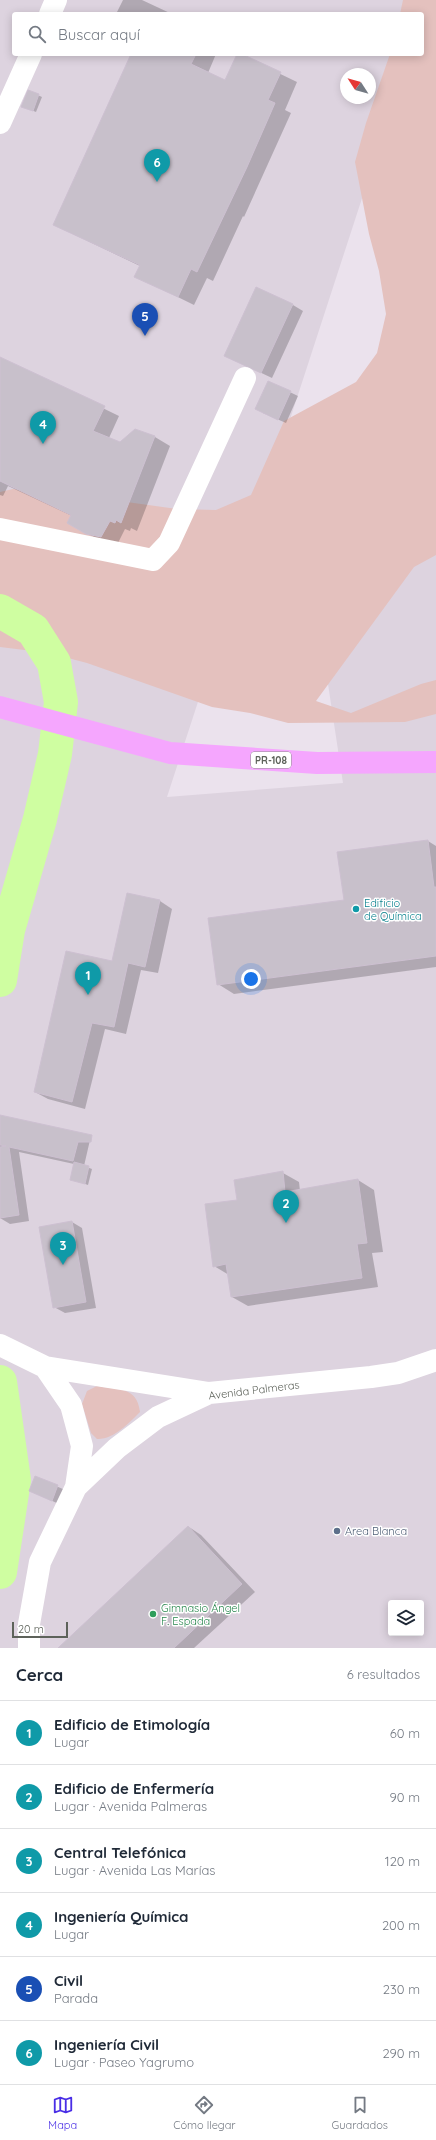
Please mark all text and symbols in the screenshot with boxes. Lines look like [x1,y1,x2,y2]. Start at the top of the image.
search box [12,12,424,56]
icon: search [26,23,48,45]
text: Buscar aquí [58,25,140,44]
north arrow [340,68,376,104]
pin: 6 [144,149,170,182]
pin: 5 [132,303,158,336]
pin: 4 [30,411,56,444]
road number: PR-108 [251,752,291,768]
place label: Edificio de Química [364,896,422,923]
marker: Edificio de Química [351,904,361,914]
pin: 1 [75,962,101,995]
your location [241,969,261,989]
pin: 2 [273,1190,299,1223]
pin: 3 [50,1232,76,1265]
street label: Avenida Palmeras [208,1377,300,1403]
place label: Area Blanca [345,1524,407,1538]
marker: Area Blanca [332,1526,342,1536]
map controls [388,1600,424,1636]
button: layers [388,1600,424,1636]
place label: Gimnasio Ángel F. Espada [161,1601,240,1628]
marker: Gimnasio Ángel F. Espada [148,1609,158,1619]
scale bar [12,1620,68,1639]
text: 20 m [18,1622,44,1636]
text: Cerca [16,1664,63,1685]
text: 6 resultados [347,1666,420,1682]
text: Edificio de Etimología [54,1715,210,1734]
text: 1 [26,1725,32,1741]
text: 60 m [390,1725,420,1741]
text: Lugar [54,1734,89,1750]
text: Edificio de Enfermería [54,1779,214,1798]
text: 2 [25,1789,33,1805]
text: 90 m [390,1789,420,1805]
text: Lugar · Avenida Palmeras [54,1798,207,1814]
text: Central Telefónica [54,1843,186,1862]
text: 3 [26,1853,32,1869]
text: 120 m [385,1853,420,1869]
text: Lugar · Avenida Las Marías [54,1862,215,1878]
text: Ingeniería Química [54,1907,188,1926]
text: 4 [25,1917,33,1933]
text: 200 m [382,1917,420,1933]
text: Lugar [54,1926,89,1942]
text: Civil [54,1971,83,1990]
text: 5 [25,1981,33,1997]
text: 230 m [383,1981,420,1997]
text: Parada [54,1990,98,2006]
text: Ingeniería Civil [54,2035,159,2054]
text: 6 [25,2045,33,2061]
text: 290 m [382,2045,420,2061]
text: Lugar · Paseo Yagrumo [54,2054,194,2070]
tab: Mapa [48,2094,77,2132]
tab: Cómo llegar [173,2094,236,2132]
tab: Guardados [332,2094,388,2132]

